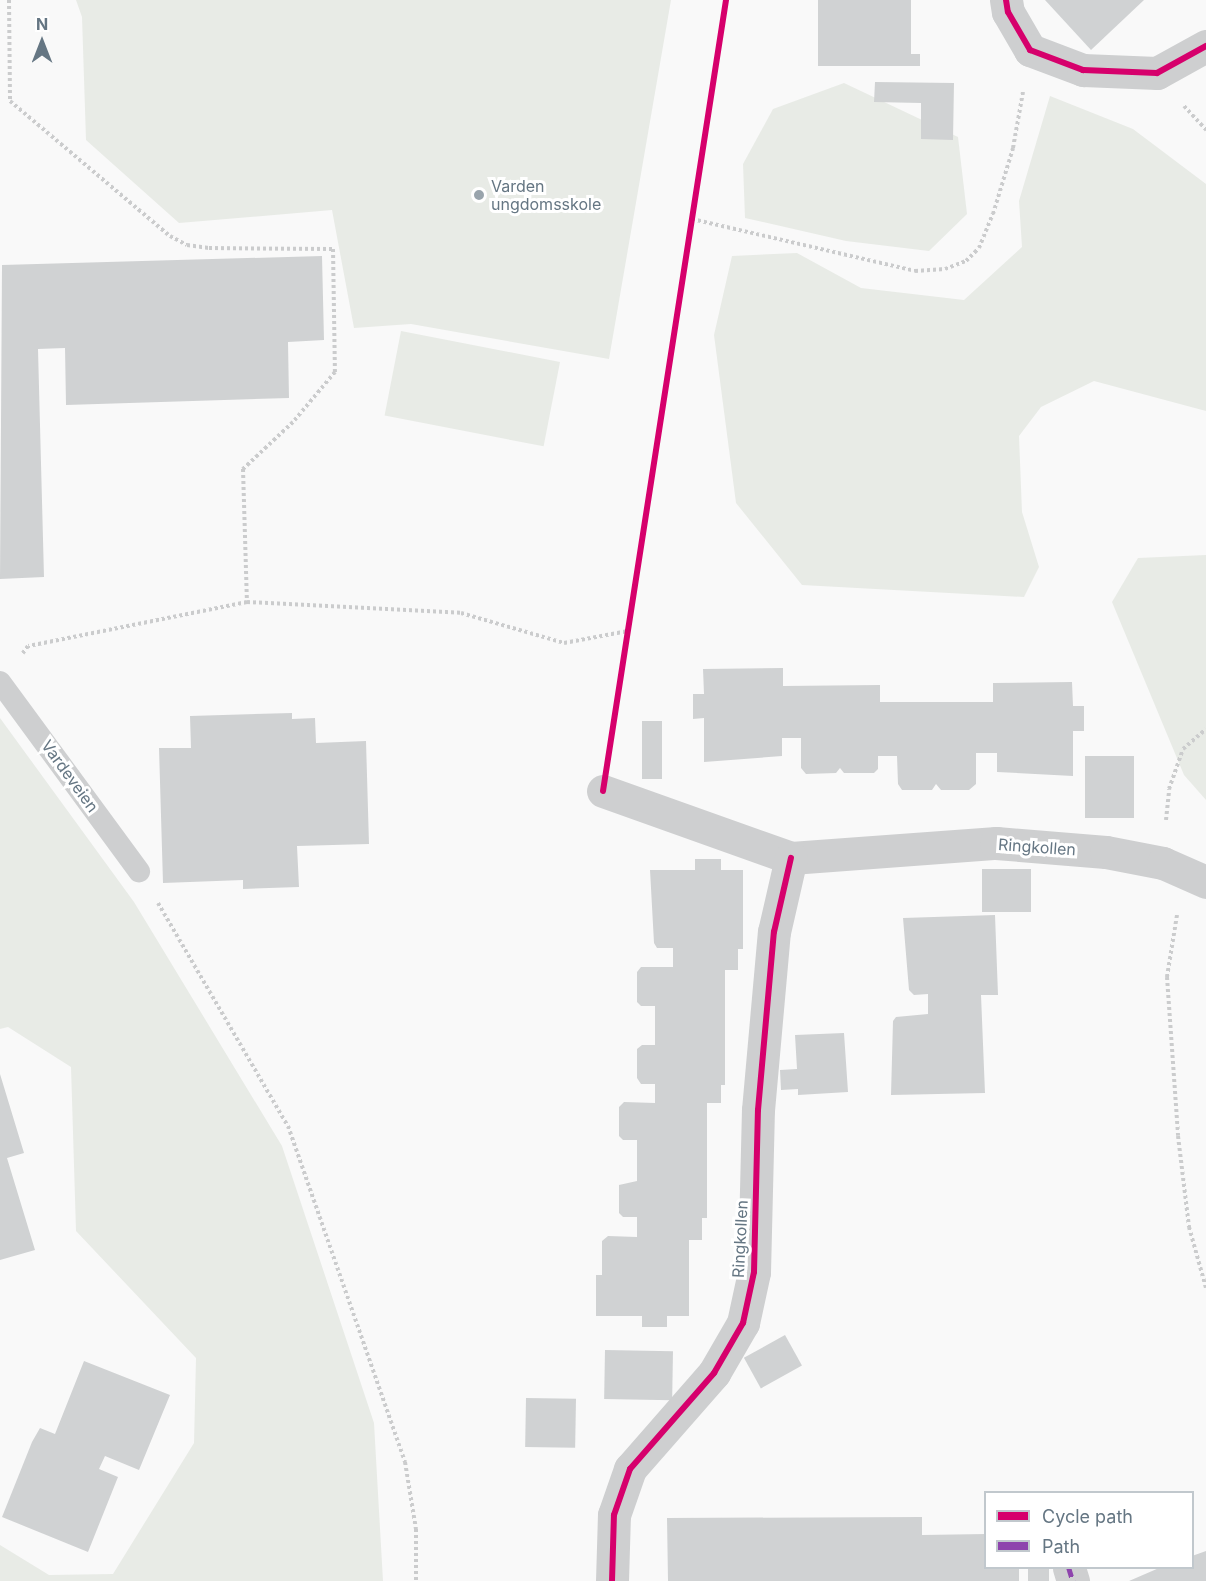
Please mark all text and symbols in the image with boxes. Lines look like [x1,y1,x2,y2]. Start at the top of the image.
north arrow [12,12,72,72]
text: N [36,14,48,34]
place label: Varden ungdomsskole [491,176,601,214]
marker: Varden ungdomsskole [472,188,486,202]
street label: Vardeveien [37,736,103,816]
street label: Ringkollen [997,835,1077,859]
street label: Ringkollen [728,1200,752,1278]
legend [984,1491,1194,1569]
text: Cycle path [1042,1506,1133,1527]
text: Path [1042,1536,1080,1557]

